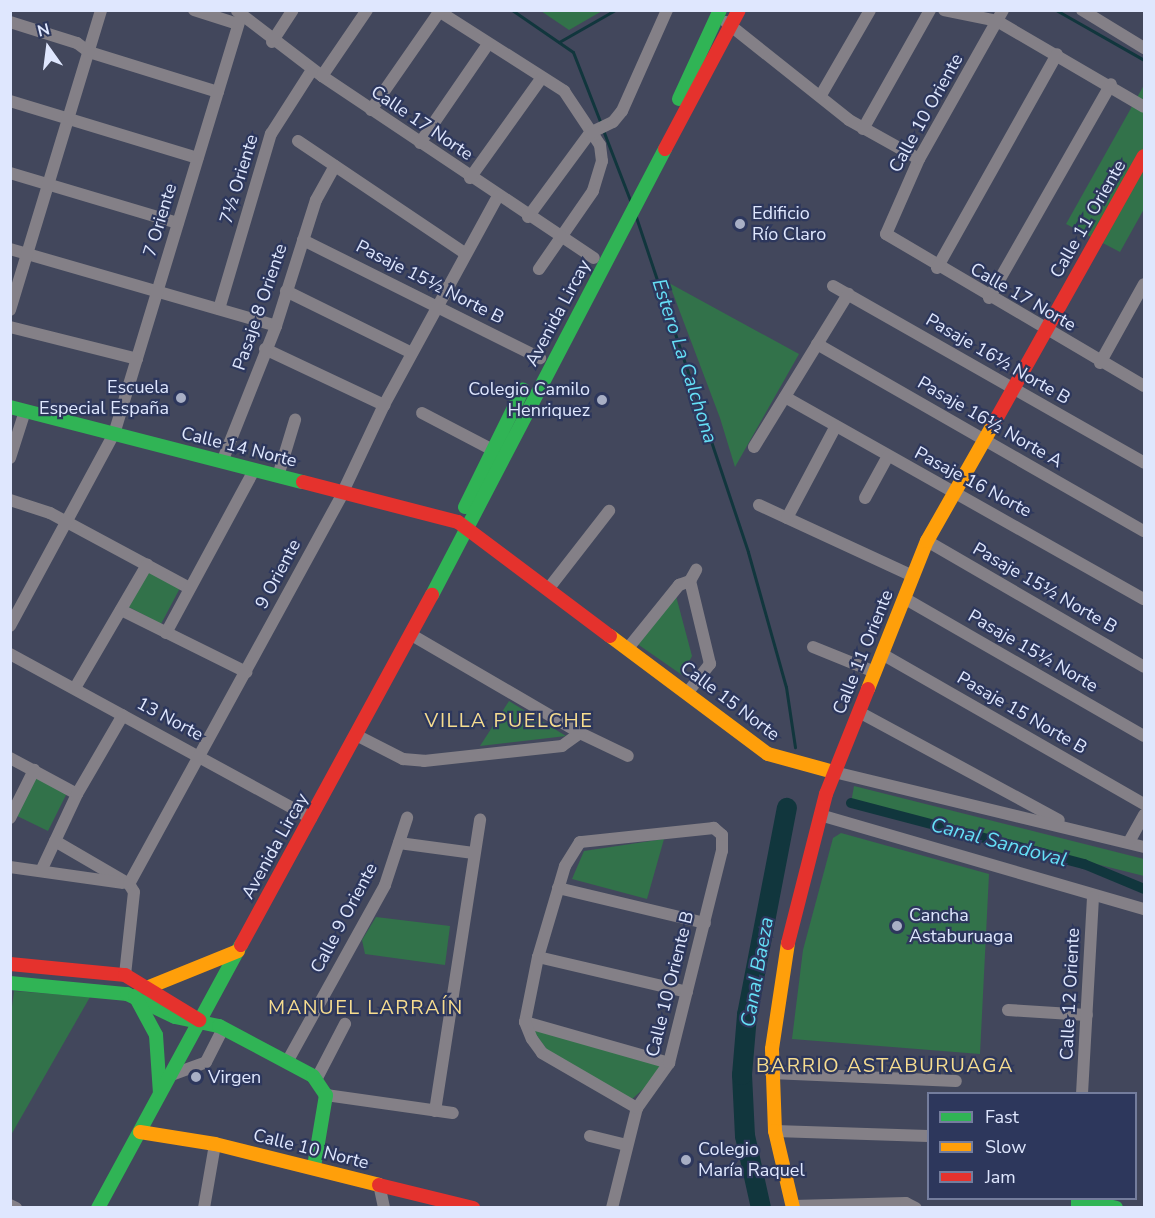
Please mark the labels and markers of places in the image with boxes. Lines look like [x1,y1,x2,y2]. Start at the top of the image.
place label: Edificio Río Claro [752,203,826,246]
marker: Edificio Río Claro [733,217,747,231]
place label: Escuela Especial España [39,377,169,420]
place label: Colegio Camilo Henriquez [468,379,590,422]
marker: Escuela Especial España [174,391,188,405]
marker: Colegio Camilo Henriquez [595,393,609,407]
place label: Cancha Astaburuaga [909,905,1013,948]
marker: Cancha Astaburuaga [890,919,904,933]
place label: Virgen [208,1066,261,1088]
marker: Virgen [189,1070,203,1084]
place label: Colegio María Raquel [698,1139,805,1182]
marker: Colegio María Raquel [679,1153,693,1167]

